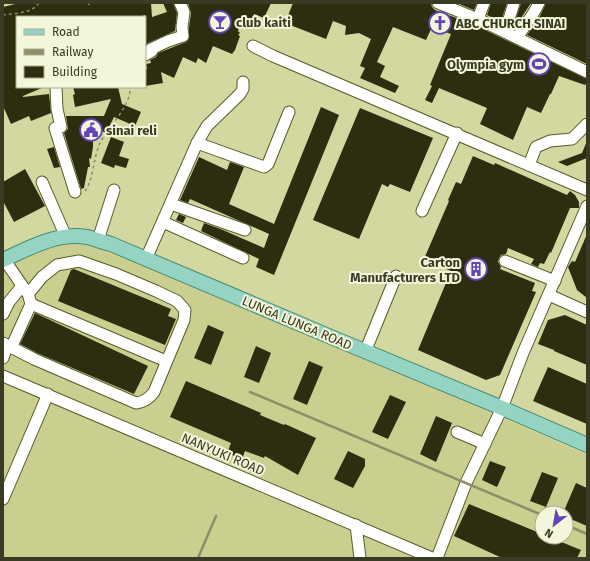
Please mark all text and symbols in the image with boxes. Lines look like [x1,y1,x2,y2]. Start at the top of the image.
bar icon: club kaiti [207,9,233,35]
church icon: ABC CHURCH SINAI [427,10,453,36]
place label: club kaiti [236,15,291,30]
legend [16,16,146,88]
place label: ABC CHURCH SINAI [455,16,565,31]
text: Road [52,25,80,39]
text: Railway [52,45,93,59]
sports icon: Olympia gym [526,51,552,77]
place label: Olympia gym [447,57,524,72]
text: Building [52,65,98,79]
public building icon: sinai reli [78,117,104,143]
place label: sinai reli [106,123,157,138]
place label: Carton Manufacturers LTD [350,255,461,285]
building icon: Carton Manufacturers LTD [463,256,489,282]
street label: LUNGA LUNGA ROAD [240,293,354,353]
street label: NANYUKI ROAD [179,430,267,478]
north arrow [534,505,574,545]
text: N [543,526,556,541]

